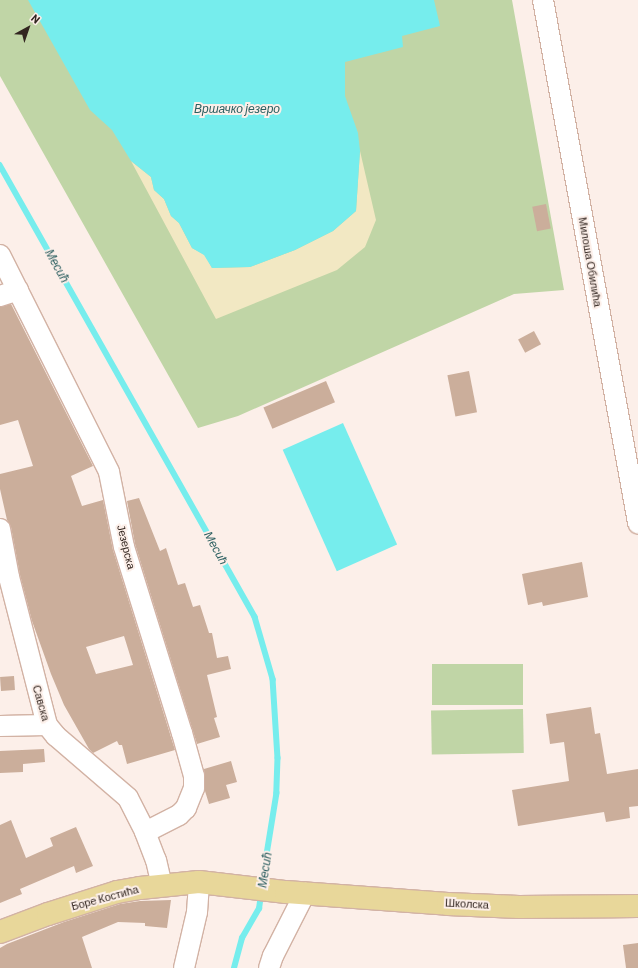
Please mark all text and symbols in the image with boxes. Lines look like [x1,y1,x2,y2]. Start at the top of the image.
north arrow [8,8,48,48]
text: N [29,11,43,26]
water label: Вршачко језеро [194,102,280,116]
street label: Милоша Обилића [576,216,604,308]
water label: Месић [42,247,72,285]
street label: Језерска [114,523,138,571]
water label: Месић [201,529,231,567]
street label: Савска [30,684,52,722]
water label: Месић [255,851,275,889]
street label: Боре Костића [70,883,140,913]
street label: Школска [445,896,489,912]

